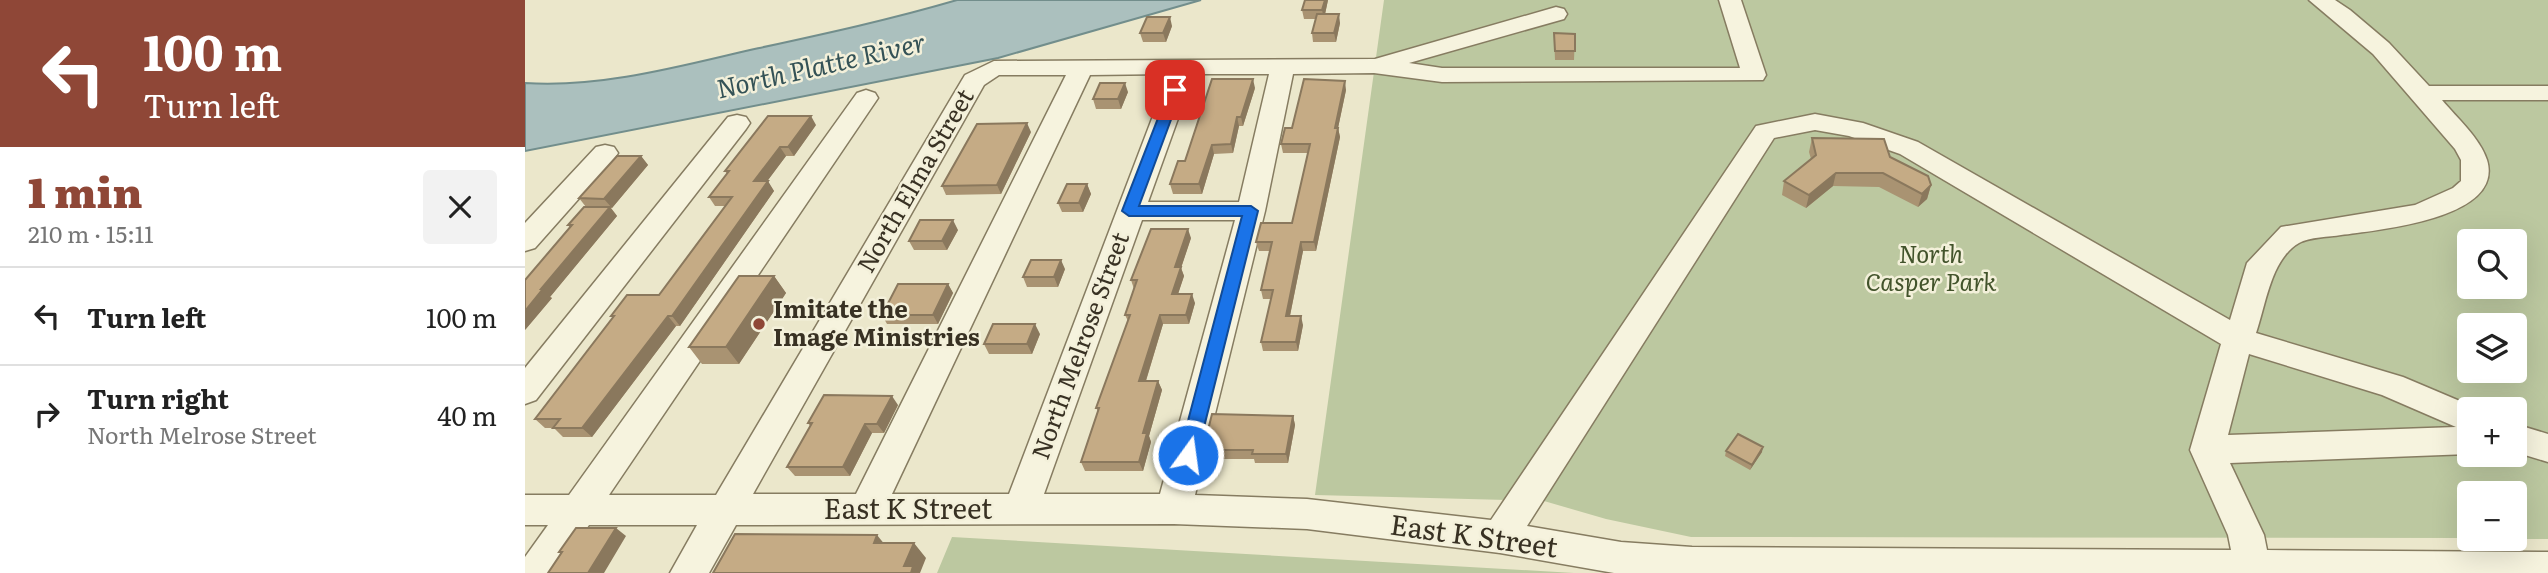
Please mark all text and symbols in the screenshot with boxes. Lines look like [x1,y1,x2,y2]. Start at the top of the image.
text: 100 m [143,13,282,86]
water label: North Platte River [712,21,929,107]
icon: left [28,28,119,119]
pin [1145,60,1205,120]
icon: arrive [1156,71,1194,109]
text: Turn left [143,80,280,128]
street label: North Elma Street [847,81,981,278]
text: 1 min [28,159,143,221]
button: close [423,170,497,244]
text: 210 m · 15:11 [28,216,154,250]
street label: North Melrose Street [1021,226,1136,464]
map controls [2457,229,2527,551]
button: search [2457,229,2527,299]
park label: North Casper Park [1865,235,1997,298]
place label: Imitate the Image Ministries [773,290,980,353]
icon: left [28,297,66,335]
text: Turn left [87,297,206,336]
text: 100 m [426,297,497,336]
button: layers [2457,313,2527,383]
marker: Imitate the Image Ministries [751,316,767,332]
text: Turn right [87,378,229,417]
icon: right [28,395,66,433]
text: 40 m [437,395,497,434]
button: + [2457,397,2527,467]
text: North Melrose Street [87,417,317,451]
position arrow [1151,418,1225,492]
button: − [2457,481,2527,551]
street label: East K Street [824,486,993,528]
street label: East K Street [1388,501,1561,567]

